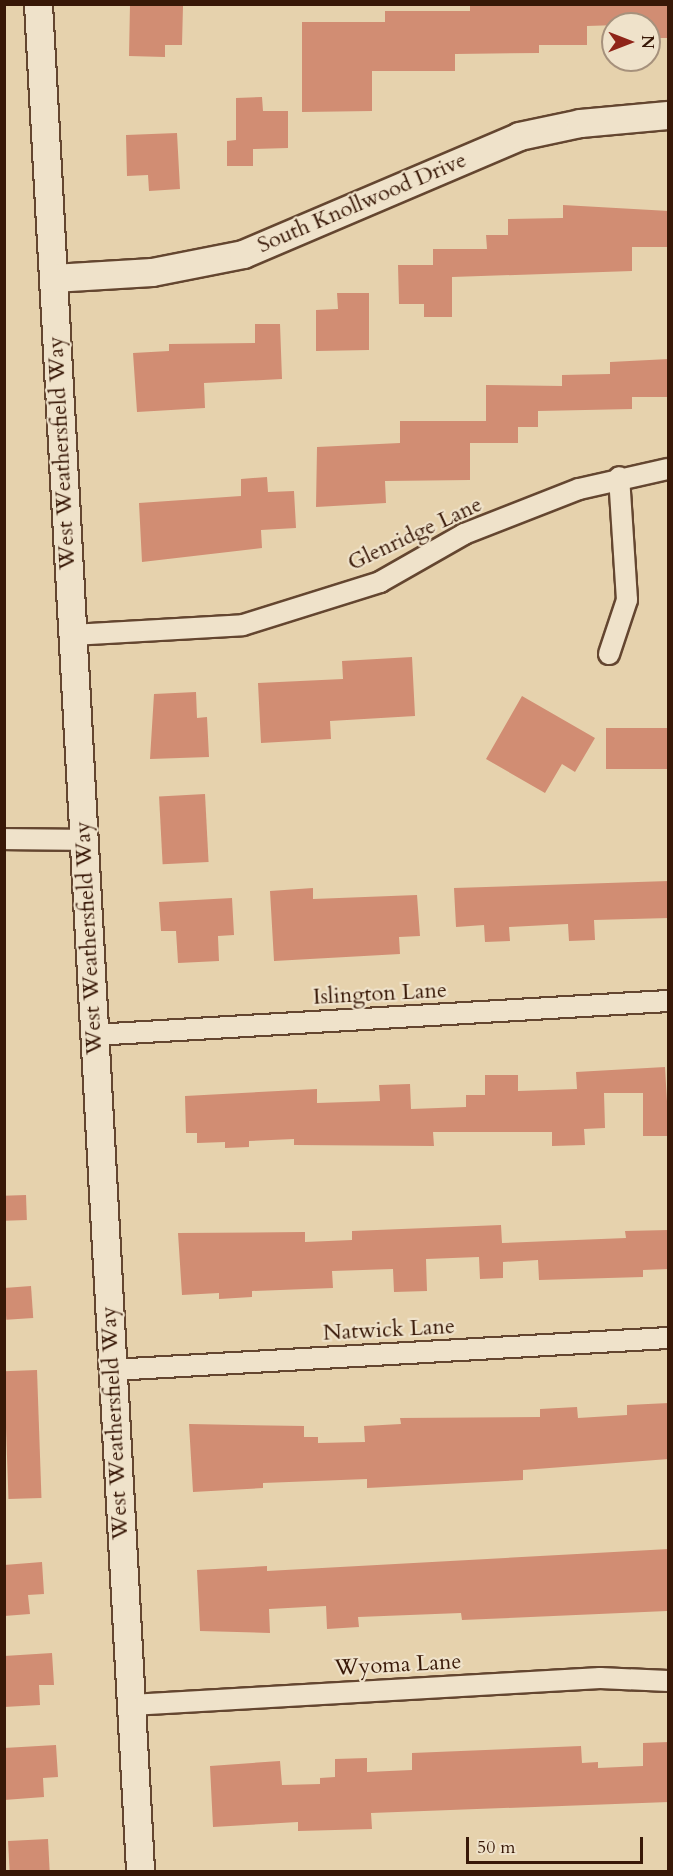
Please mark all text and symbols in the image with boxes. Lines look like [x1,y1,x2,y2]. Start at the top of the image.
north arrow [601,12,661,72]
text: N [636,35,658,49]
street label: South Knollwood Drive [254,147,470,259]
street label: West Weathersfield Way [43,336,81,570]
street label: Glenridge Lane [344,491,486,577]
street label: West Weathersfield Way [70,821,108,1055]
street label: Islington Lane [312,977,448,1011]
street label: West Weathersfield Way [96,1306,134,1540]
street label: Natwick Lane [322,1313,456,1347]
street label: Wyoma Lane [334,1648,462,1682]
scale bar [469,1825,646,1863]
text: 50 m [477,1835,516,1860]

